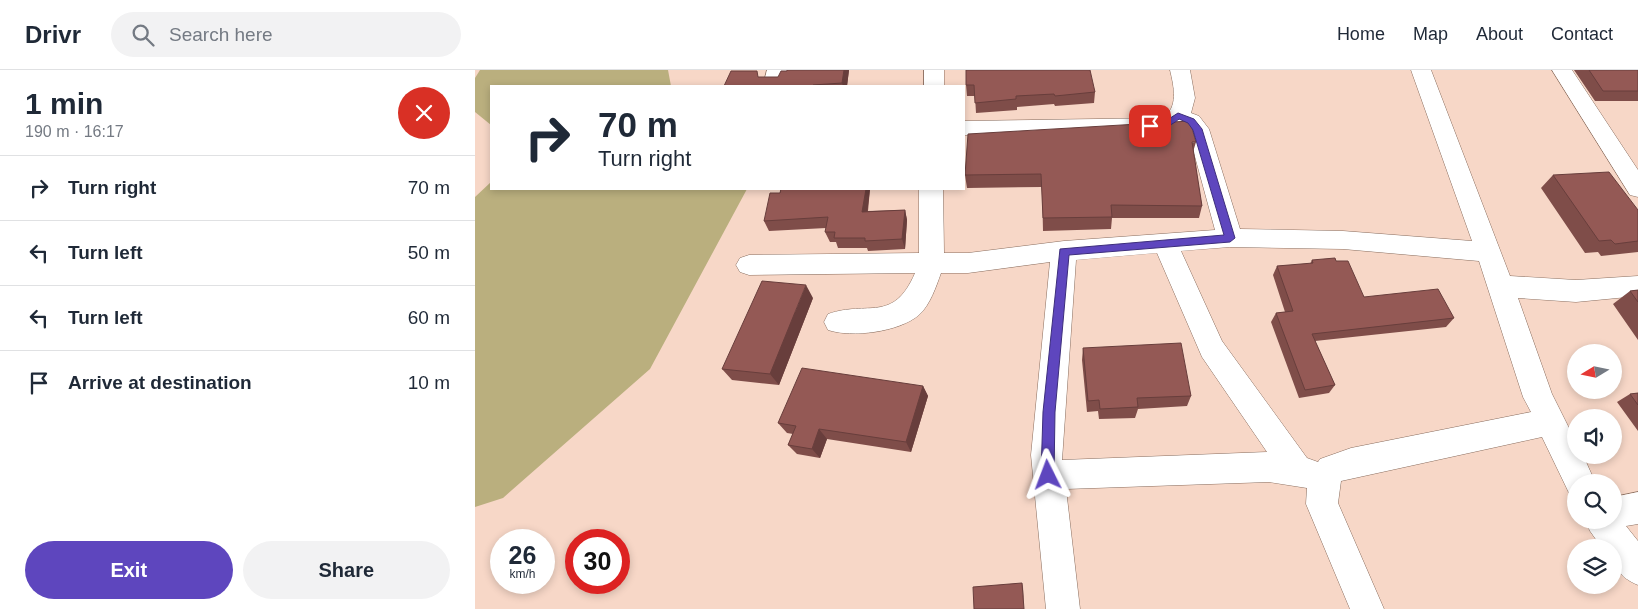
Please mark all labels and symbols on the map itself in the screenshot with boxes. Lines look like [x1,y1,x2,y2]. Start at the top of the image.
pin [1129,105,1171,147]
north arrow [1567,344,1623,399]
position arrow [1021,448,1073,500]
speed limit sign: 30 [565,529,630,594]

